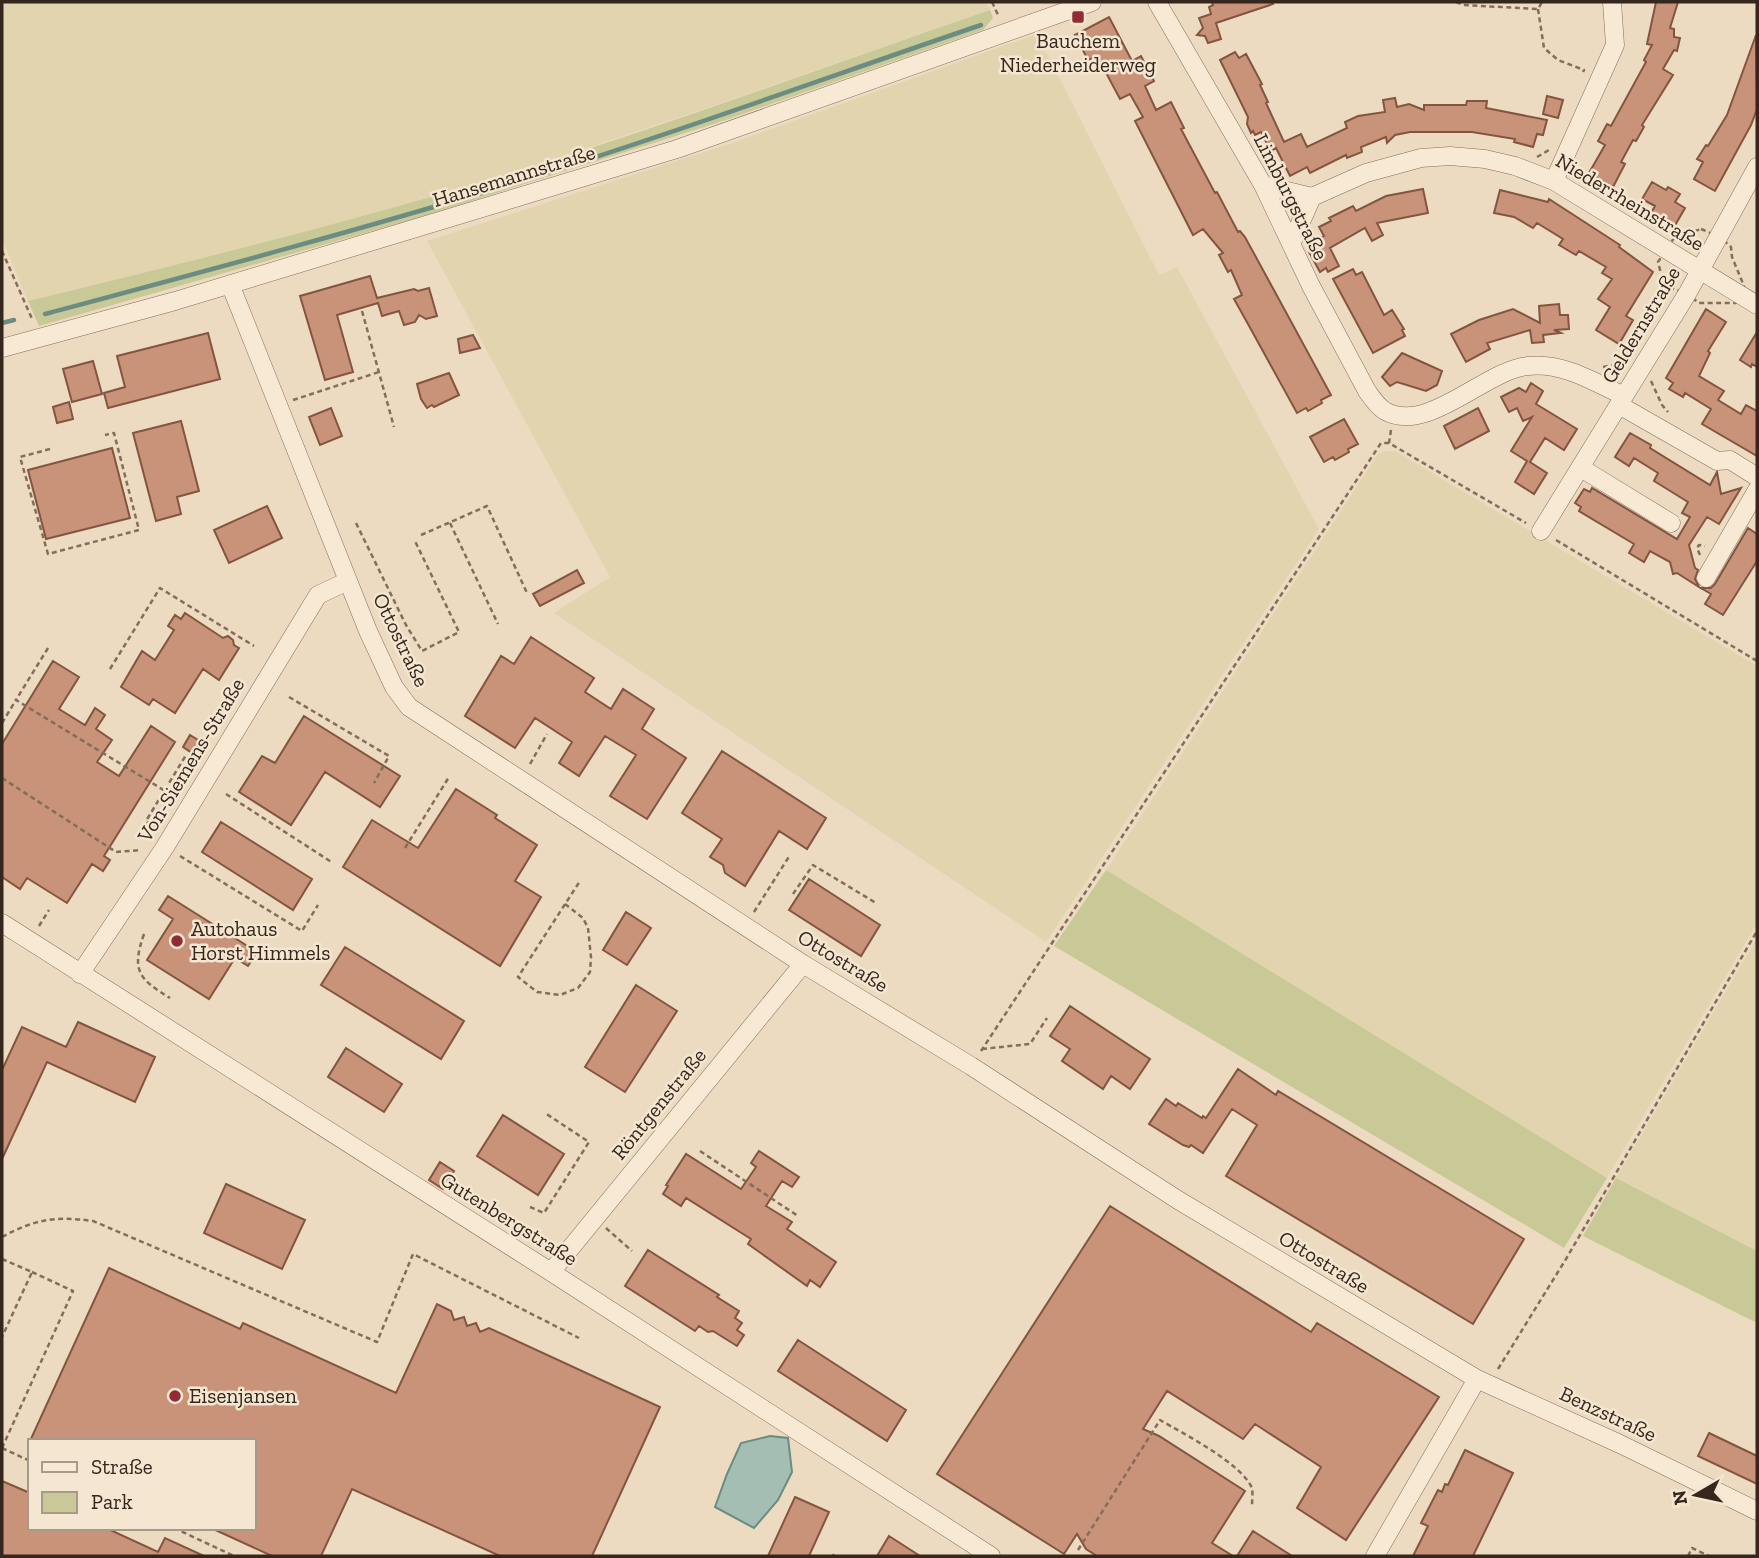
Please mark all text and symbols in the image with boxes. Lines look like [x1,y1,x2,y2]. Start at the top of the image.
marker: Bauchem Niederheiderweg [1070,9,1086,25]
place label: Bauchem Niederheiderweg [1000,28,1156,77]
street label: Limburgstraße [1249,129,1334,264]
street label: Hansemannstraße [430,139,598,212]
street label: Niederrheinstraße [1551,147,1709,256]
street label: Geldernstraße [1596,262,1685,388]
street label: Ottostraße [368,589,435,691]
street label: Von-Siemens-Straße [131,673,250,847]
place label: Autohaus Horst Himmels [191,916,330,965]
street label: Ottostraße [793,924,893,997]
marker: Autohaus Horst Himmels [169,933,185,949]
street label: Röntgenstraße [606,1043,711,1164]
street label: Gutenbergstraße [436,1166,583,1271]
street label: Ottostraße [1274,1225,1374,1298]
street label: Benzstraße [1556,1380,1661,1447]
place label: Eisenjansen [189,1383,297,1409]
marker: Eisenjansen [167,1388,183,1404]
legend [28,1439,256,1530]
text: Straße [91,1454,153,1479]
north arrow [1661,1460,1731,1530]
text: Park [91,1489,133,1514]
text: N [1667,1489,1692,1507]

